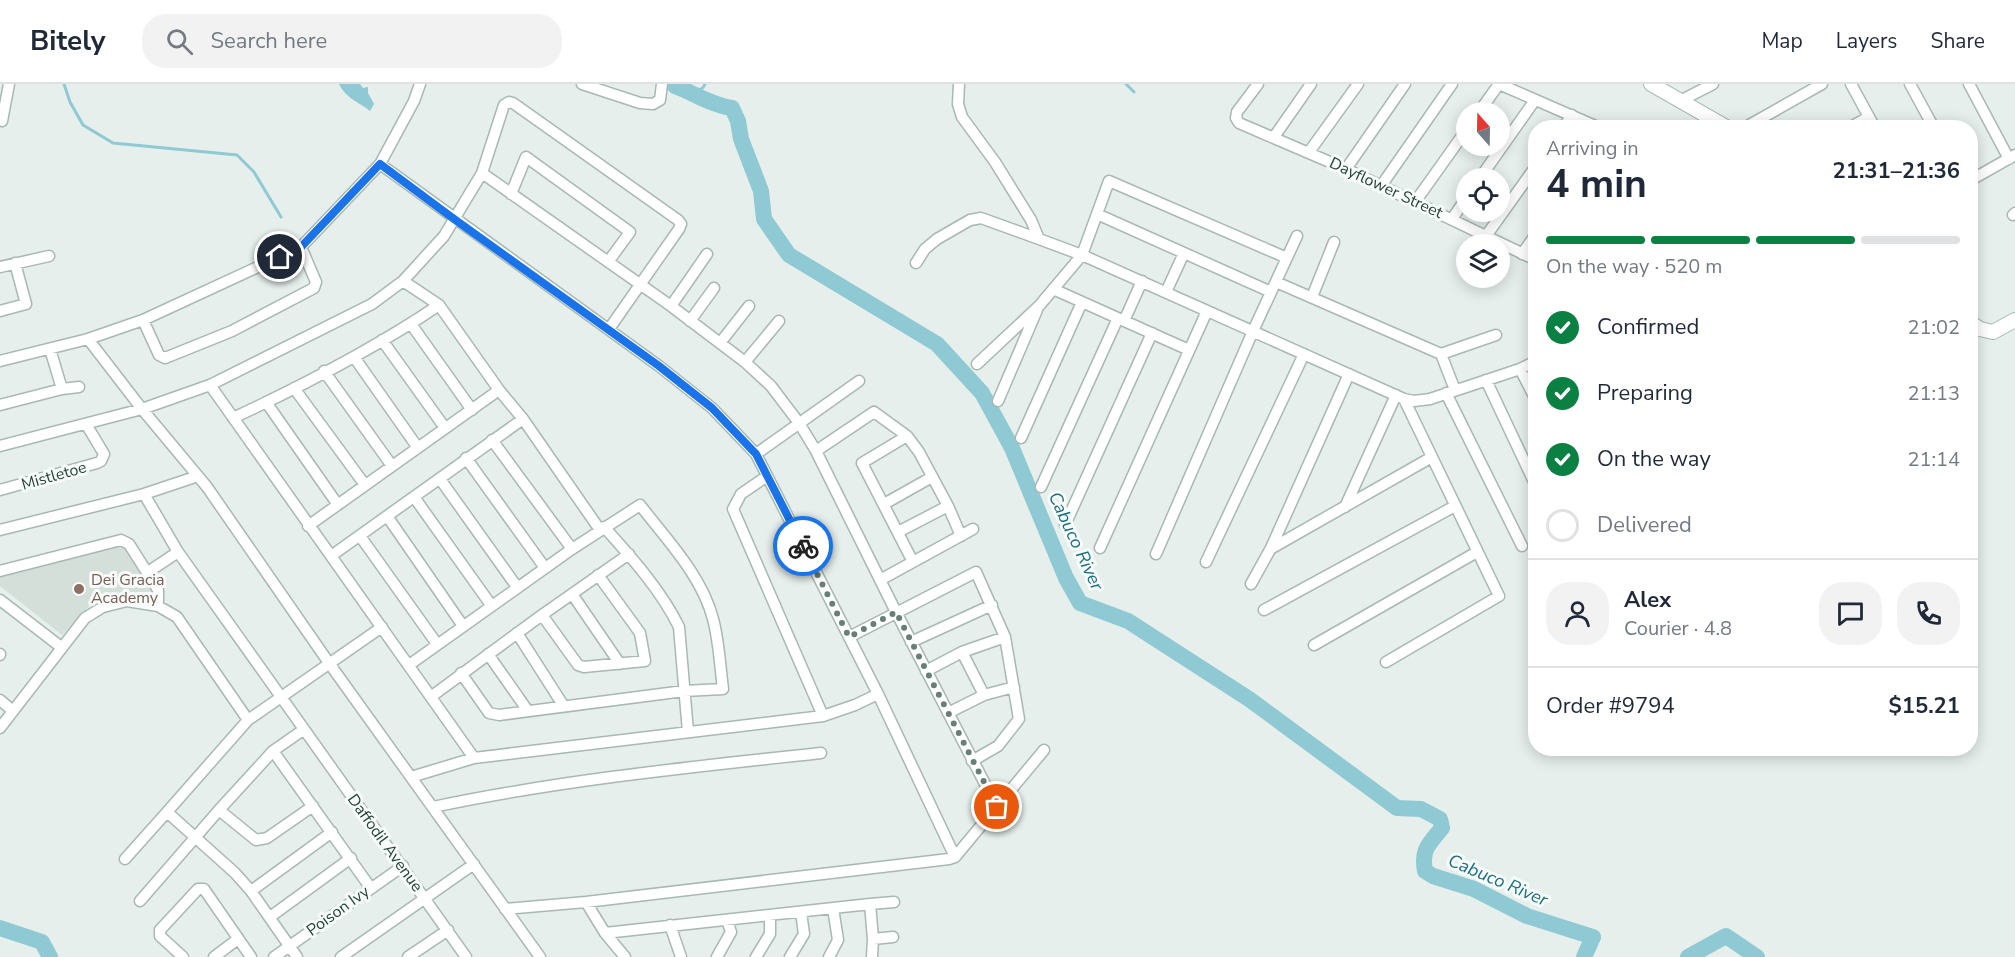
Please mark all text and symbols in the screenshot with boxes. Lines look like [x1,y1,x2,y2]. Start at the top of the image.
search box [142,14,562,68]
text: Bitely [30,22,106,60]
icon: search [163,25,196,58]
text: Search here [211,26,327,56]
text: Map [1761,27,1803,55]
text: Layers [1836,27,1897,55]
text: Share [1930,27,1985,55]
north arrow [1456,102,1510,156]
map controls [1456,102,1510,288]
text: Arriving in [1546,135,1639,162]
street label: Dayflower Street [1326,152,1447,224]
text: 21:31–21:36 [1832,156,1960,186]
text: 4 min [1546,158,1647,211]
button: locate [1456,168,1510,222]
pin [254,231,305,282]
button: layers [1456,234,1510,288]
icon: home [263,240,296,273]
text: On the way · 520 m [1546,253,1722,280]
icon: check [1546,311,1579,344]
text: Confirmed [1597,312,1699,342]
text: 21:02 [1907,314,1960,341]
icon: check [1546,377,1579,410]
text: Preparing [1597,378,1693,408]
text: 21:13 [1907,380,1960,407]
icon: check [1546,443,1579,476]
text: On the way [1597,444,1711,474]
text: 21:14 [1907,446,1960,473]
street label: Mistletoe [19,456,89,496]
water label: Cabuco River [1043,488,1110,595]
text: Delivered [1597,510,1692,540]
courier [773,516,833,576]
icon: bike [787,530,820,563]
place label: Dei Gracia Academy [91,569,165,609]
marker: Dei Gracia Academy [72,582,86,596]
button: person [1546,582,1609,645]
button: chat [1819,582,1882,645]
button: phone [1897,582,1960,645]
text: Alex [1624,585,1671,615]
text: Courier · 4.8 [1624,615,1732,642]
text: Order #9794 [1546,691,1675,721]
text: $15.21 [1889,691,1960,721]
pin [971,781,1022,832]
street label: Daffodil Avenue [342,790,428,896]
icon: bag [980,790,1013,823]
water label: Cabuco River [1444,848,1552,912]
street label: Poison Ivy [302,880,375,941]

